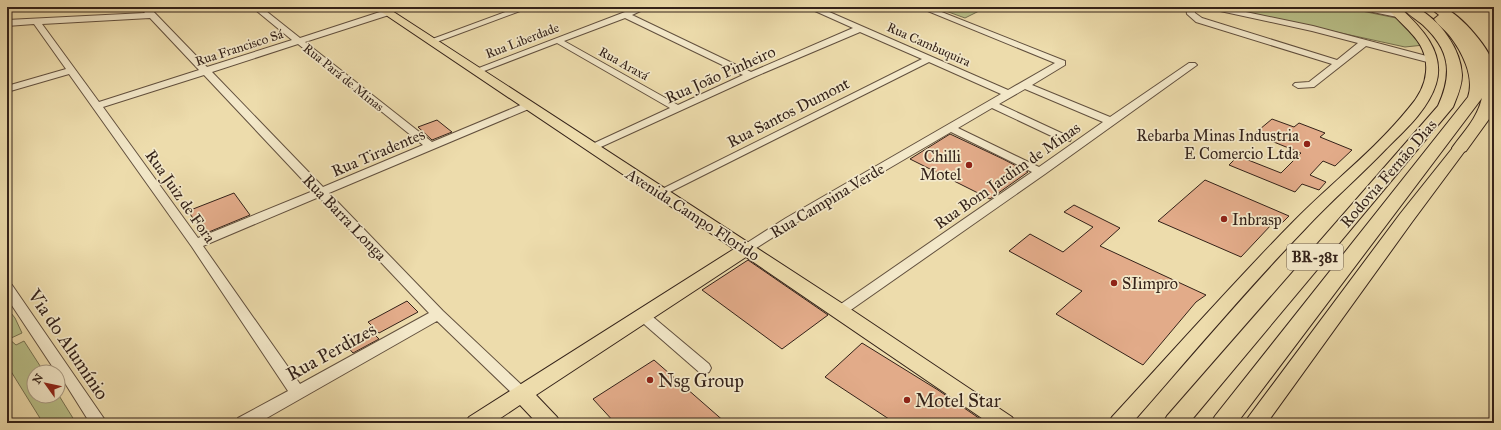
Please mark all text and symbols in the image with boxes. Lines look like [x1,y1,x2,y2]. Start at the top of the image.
street label: Rua Liberdade [483,19,562,62]
street label: Rua Cambuquira [884,19,973,71]
street label: Rua Francisco Sá [193,26,286,70]
street label: Rua Pará de Minas [300,40,387,115]
street label: Rua João Pinheiro [662,42,779,108]
street label: Rua Araxá [596,44,652,84]
street label: Rua Santos Dumont [724,73,853,151]
street label: Rodovia Fernão Dias [1336,115,1441,231]
street label: Rua Bom Jardim de Minas [931,118,1085,234]
street label: Rua Tiradentes [329,124,428,181]
place label: Rebarba Minas Industria E Comercio Ltda [1136,126,1299,163]
marker: Rebarba Minas Industria E Comercio Ltda [1302,139,1312,149]
street label: Rua Juiz de Fora [141,146,220,247]
place label: Chilli Motel [920,147,962,184]
street label: Rua Campina Verde [767,159,888,242]
marker: Chilli Motel [964,160,974,170]
street label: Avenida Campo Florido [621,164,763,265]
street label: Rua Barra Longa [298,170,391,265]
place label: Inbrasp [1232,210,1282,229]
marker: Inbrasp [1219,214,1229,224]
road number: BR-381 [1287,244,1343,270]
place label: SIimpro [1122,274,1178,293]
marker: SIimpro [1109,278,1119,288]
street label: Via do Alumínio [23,284,114,404]
street label: Rua Perdizes [282,317,380,386]
north arrow [26,364,66,404]
place label: Nsg Group [658,369,744,393]
text: N [30,371,46,386]
marker: Nsg Group [645,375,655,385]
place label: Motel Star [915,389,1002,412]
marker: Motel Star [902,395,912,405]

